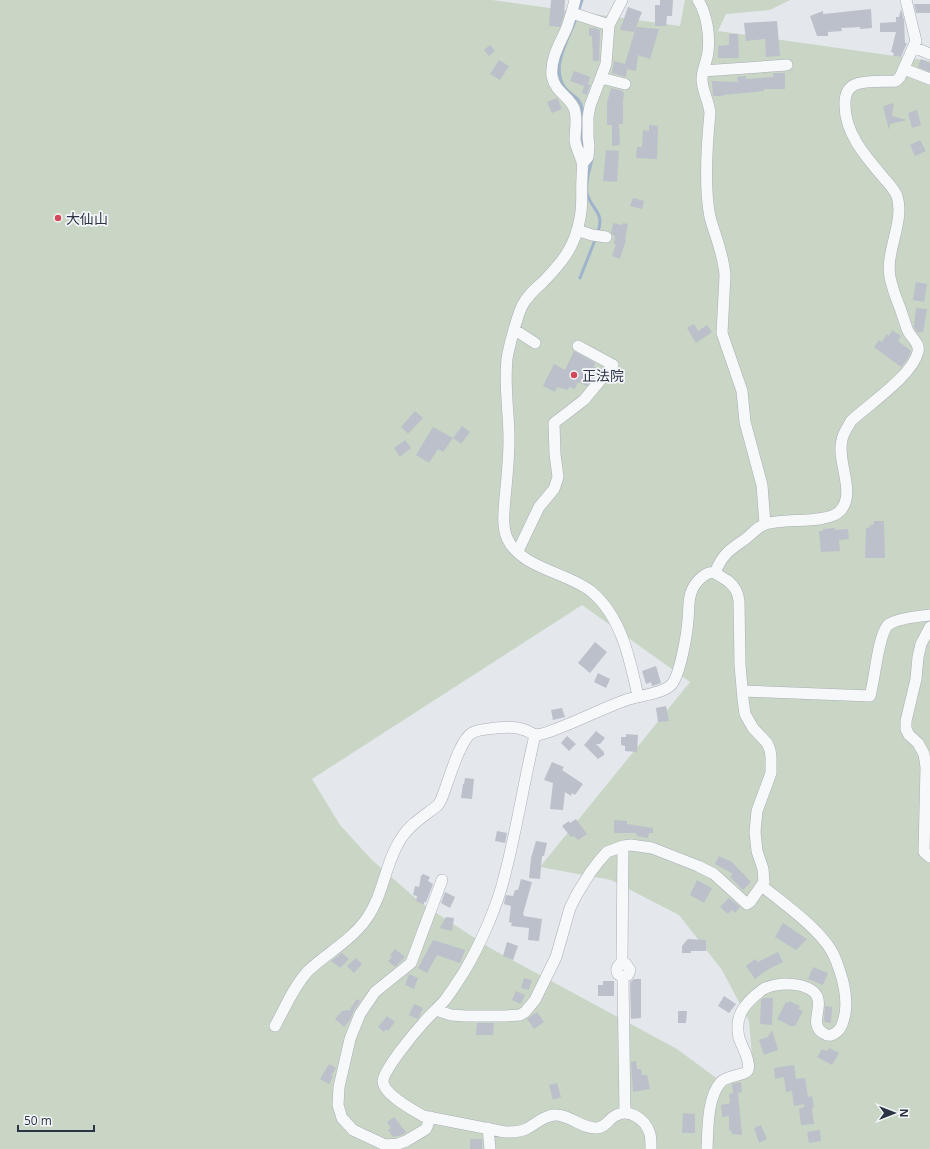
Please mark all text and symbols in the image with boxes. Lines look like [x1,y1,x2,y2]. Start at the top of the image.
place label: 大仙山 [66,209,108,228]
marker: 大仙山 [53,213,63,223]
place label: 正法院 [582,366,624,385]
marker: 正法院 [569,370,579,380]
north arrow [874,1093,914,1133]
scale bar [18,1107,94,1133]
text: N [897,1109,912,1117]
text: 50 m [24,1112,52,1129]

